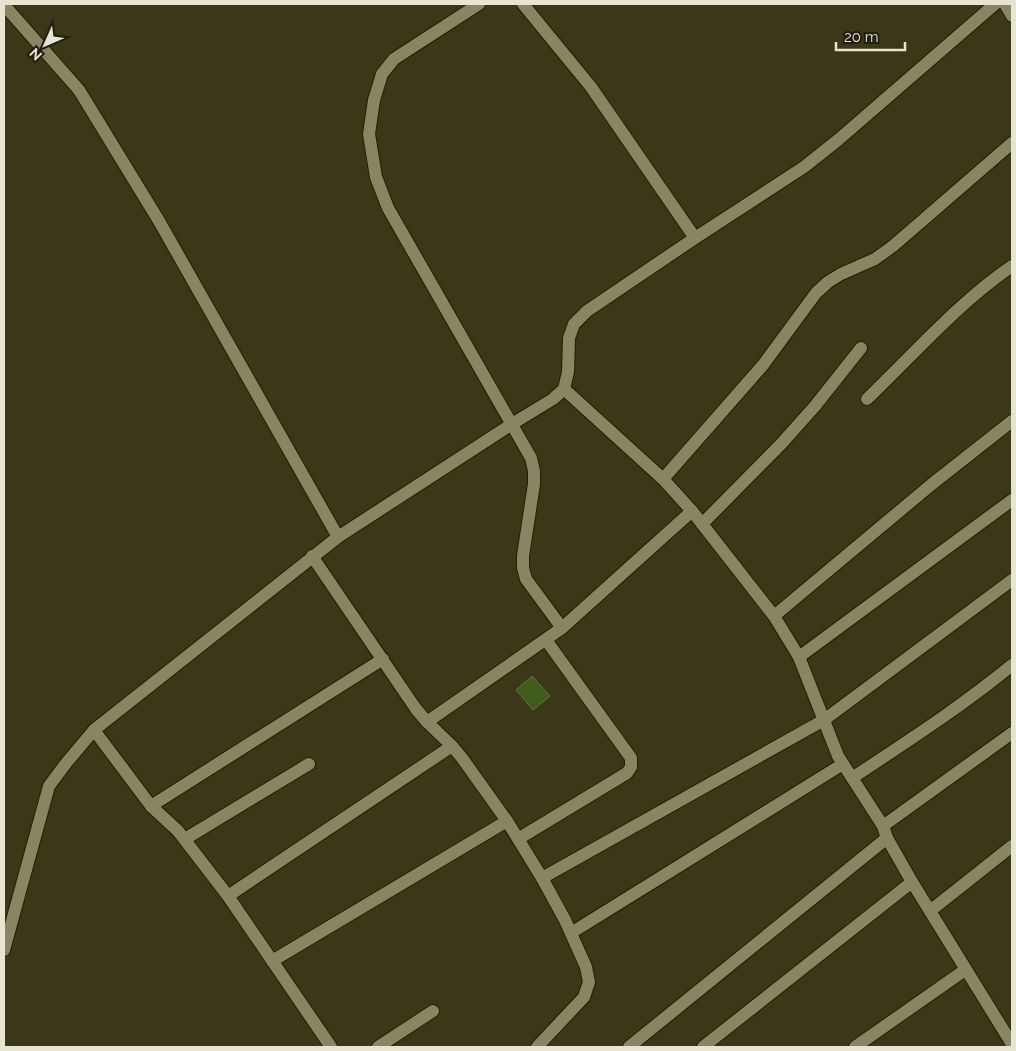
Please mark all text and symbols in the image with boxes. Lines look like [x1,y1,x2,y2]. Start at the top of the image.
north arrow [20,20,70,70]
scale bar [836,20,905,52]
text: 20 m [844,28,879,46]
text: N [26,45,45,64]

